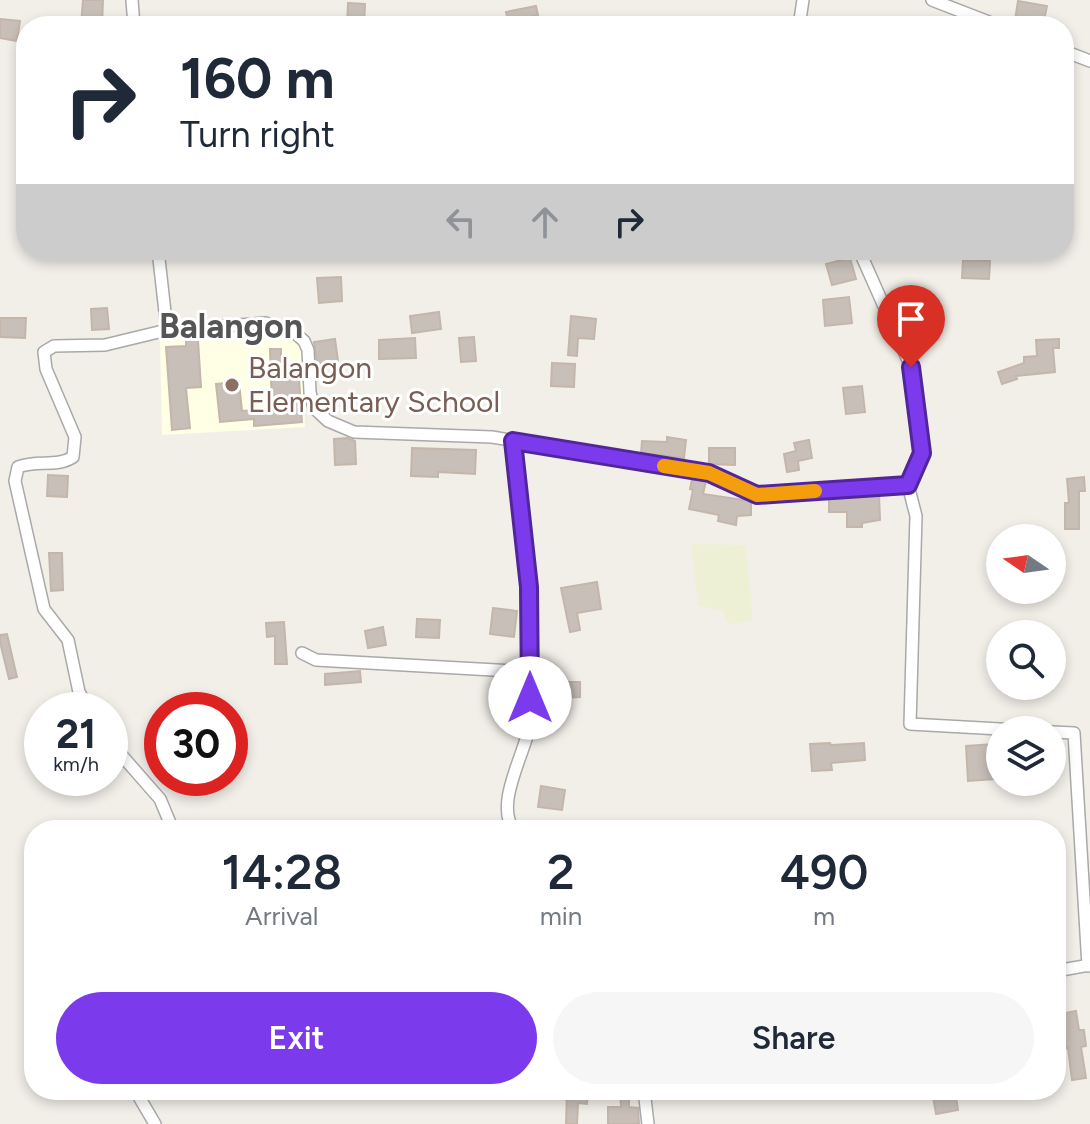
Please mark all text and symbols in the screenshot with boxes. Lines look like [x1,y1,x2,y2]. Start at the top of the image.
text: 160 m [180,45,335,112]
icon: right [48,48,152,152]
text: Turn right [180,113,335,156]
icon: left [439,200,483,244]
icon: ahead [523,200,567,244]
icon: right [607,200,651,244]
pin [877,285,945,367]
icon: arrive [889,297,933,341]
district label: Balangon [159,306,303,347]
place label: Balangon Elementary School [248,349,500,420]
marker: Balangon Elementary School [223,376,241,394]
north arrow [986,524,1066,604]
map controls [986,524,1066,796]
button: search [986,620,1066,700]
position arrow [488,656,572,740]
speed limit sign: 30 [144,692,248,796]
text: 21 [56,710,96,758]
button: layers [986,716,1066,796]
text: km/h [53,752,99,776]
text: 14:28 [222,843,342,901]
text: 2 [547,843,575,901]
text: 490 [780,843,868,901]
text: Arrival [245,900,319,932]
text: min [540,900,582,932]
text: m [813,900,835,932]
button: Exit [56,992,537,1084]
button: Share [553,992,1034,1084]

